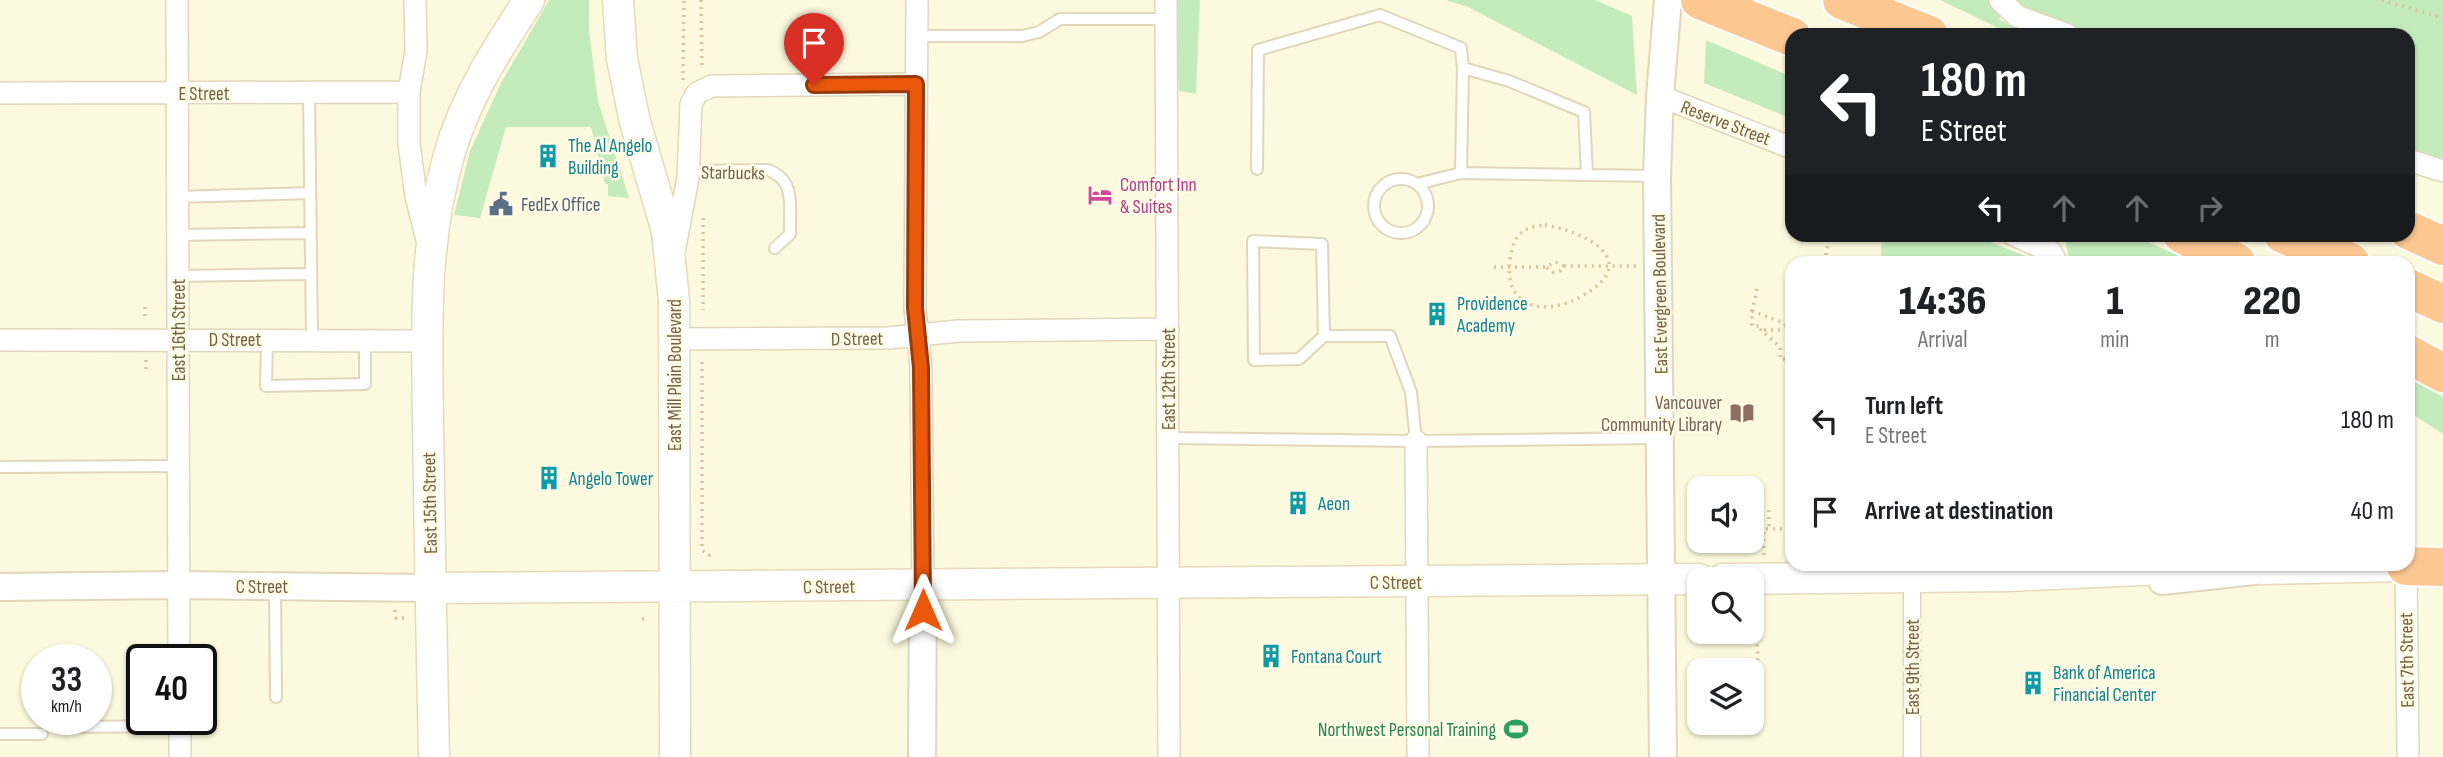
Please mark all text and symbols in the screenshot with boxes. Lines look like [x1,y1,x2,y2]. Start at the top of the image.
pin [784,13,844,85]
icon: arrive [795,24,833,62]
text: 180 m [1921,52,2027,111]
icon: left [1806,56,1897,147]
street label: E Street [179,83,230,106]
street label: Reserve Street [1677,96,1774,151]
text: E Street [1921,112,2007,151]
place label: The Al Angelo Building [568,135,652,180]
building icon: The Al Angelo Building [534,142,562,170]
street label: Starbucks [701,161,765,186]
place label: Comfort Inn & Suites [1120,174,1197,219]
hotel icon: Comfort Inn & Suites [1086,181,1114,209]
icon: left [1972,189,2010,227]
icon: ahead [2045,189,2083,227]
icon: ahead [2118,189,2156,227]
icon: right [2191,189,2229,227]
public building icon: FedEx Office [487,190,515,218]
place label: FedEx Office [521,194,600,217]
street label: East Evergreen Boulevard [1648,214,1673,374]
text: 14:36 [1899,276,1987,327]
text: 1 [2106,276,2123,327]
text: 220 [2243,276,2301,327]
street label: East 16th Street [168,279,191,381]
place label: Providence Academy [1456,293,1528,338]
street label: East Mill Plain Boulevard [664,299,687,451]
building icon: Providence Academy [1423,300,1451,328]
text: Arrival [1918,326,1967,354]
text: min [2100,326,2129,354]
text: m [2265,326,2279,354]
street label: D Street [831,328,884,351]
street label: East 12th Street [1158,328,1181,430]
street label: D Street [209,329,261,352]
text: Turn left [1865,391,1943,422]
place label: Vancouver Community Library [1601,392,1723,437]
library icon: Vancouver Community Library [1728,399,1756,427]
icon: left [1806,402,1844,440]
text: 180 m [2341,405,2394,436]
text: E Street [1865,422,1927,450]
street label: East 15th Street [418,452,443,554]
building icon: Angelo Tower [535,464,563,492]
place label: Angelo Tower [568,468,654,491]
map controls [1687,476,1764,735]
button: sound [1687,476,1764,553]
building icon: Aeon [1284,489,1312,517]
place label: Aeon [1317,493,1350,516]
icon: arrive [1806,493,1844,531]
text: Arrive at destination [1865,496,2053,527]
text: 40 m [2351,496,2394,527]
button: search [1687,567,1764,644]
street label: C Street [1370,572,1422,595]
position arrow [886,573,960,647]
street label: C Street [236,576,288,599]
street label: C Street [803,576,856,599]
street label: East 7th Street [2395,612,2420,708]
street label: East 9th Street [1902,619,1925,715]
building icon: Fontana Court [1257,642,1285,670]
speed limit sign: 40 [126,644,217,735]
place label: Fontana Court [1291,646,1382,669]
button: layers [1687,658,1764,735]
text: 33 [51,659,82,702]
place label: Bank of America Financial Center [2053,662,2157,707]
building icon: Bank of America Financial Center [2019,669,2047,697]
text: km/h [51,696,82,717]
sports icon: Northwest Personal Training [1502,715,1530,743]
place label: Northwest Personal Training [1318,719,1496,742]

